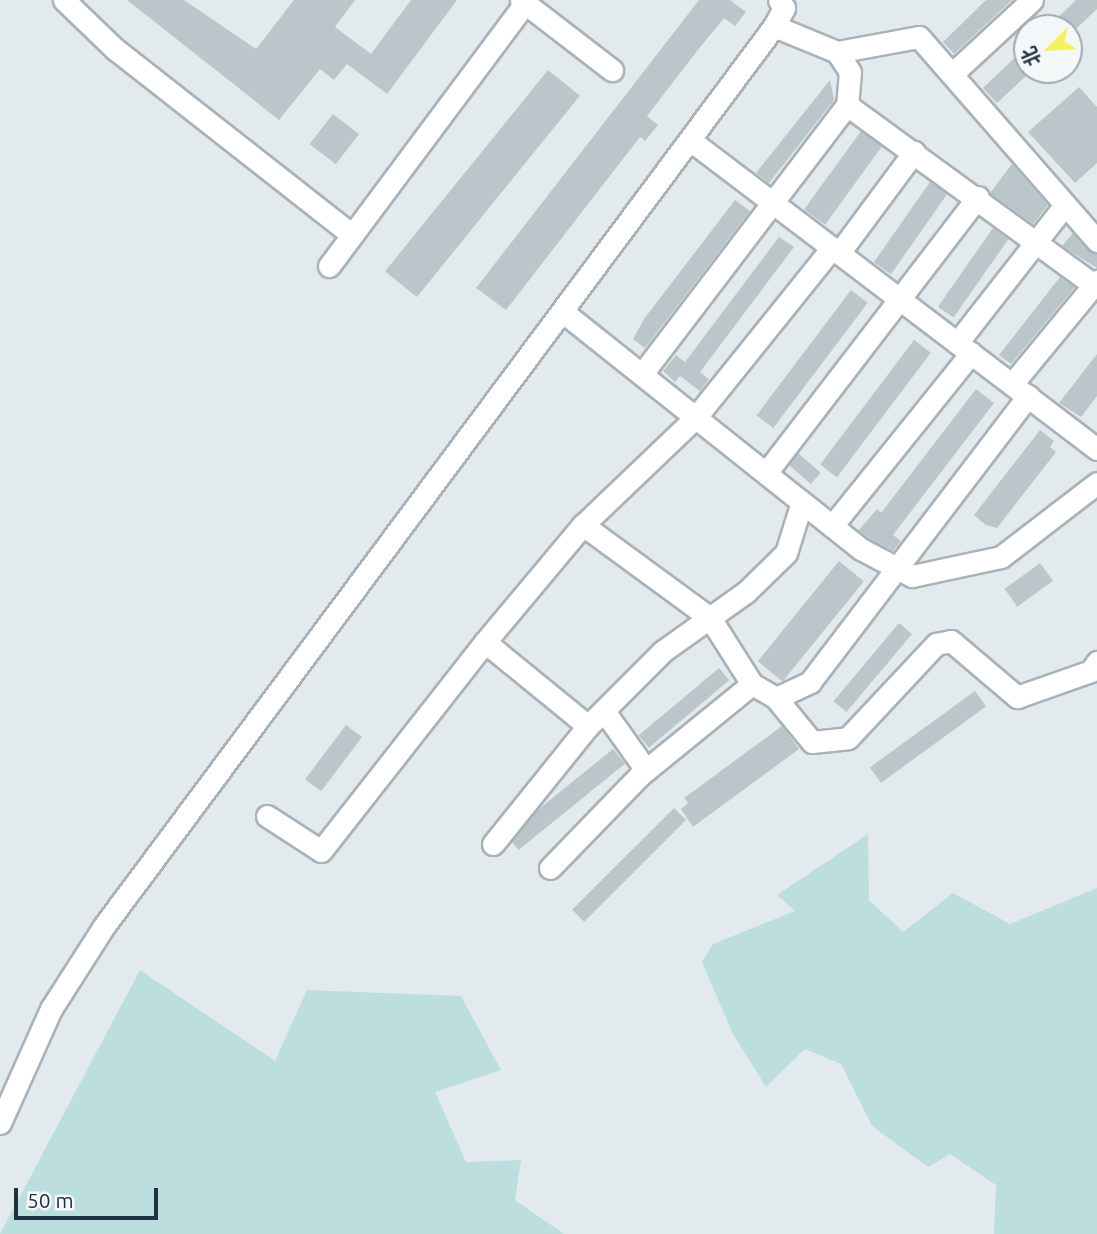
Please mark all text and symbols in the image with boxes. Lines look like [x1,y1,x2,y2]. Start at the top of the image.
north arrow [1013,14,1083,84]
text: 北 [1017,44,1045,70]
scale bar [18,1174,161,1218]
text: 50 m [27,1188,74,1212]

